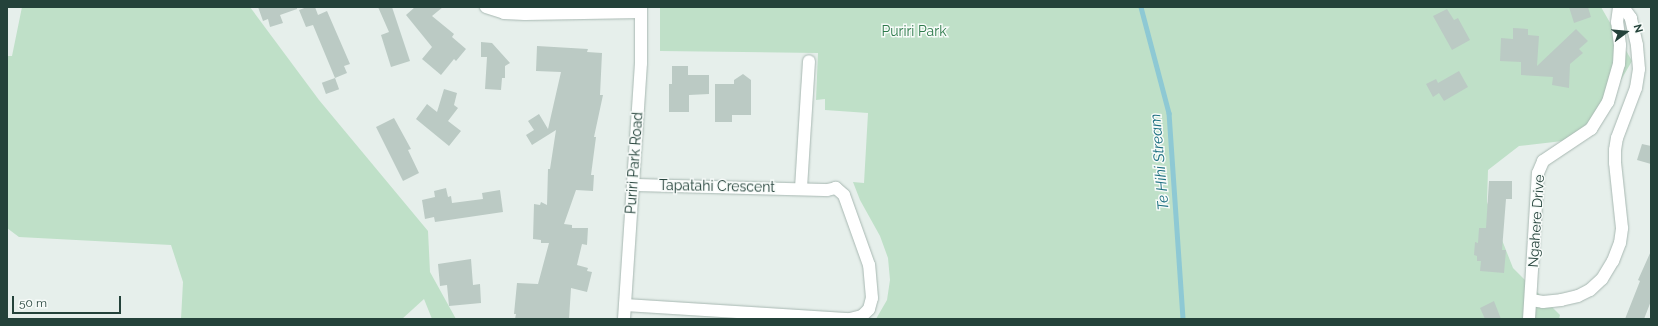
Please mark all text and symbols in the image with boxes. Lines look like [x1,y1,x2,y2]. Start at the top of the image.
north arrow [1606,12,1646,52]
park label: Puriri Park [881,23,947,39]
text: N [1631,23,1645,34]
street label: Puriri Park Road [622,111,646,215]
water label: Te Hihi Stream [1147,113,1173,211]
street label: Ngahere Drive [1524,174,1548,268]
street label: Tapatahi Crescent [659,177,775,195]
scale bar [14,288,123,314]
text: 50 m [19,296,47,310]

